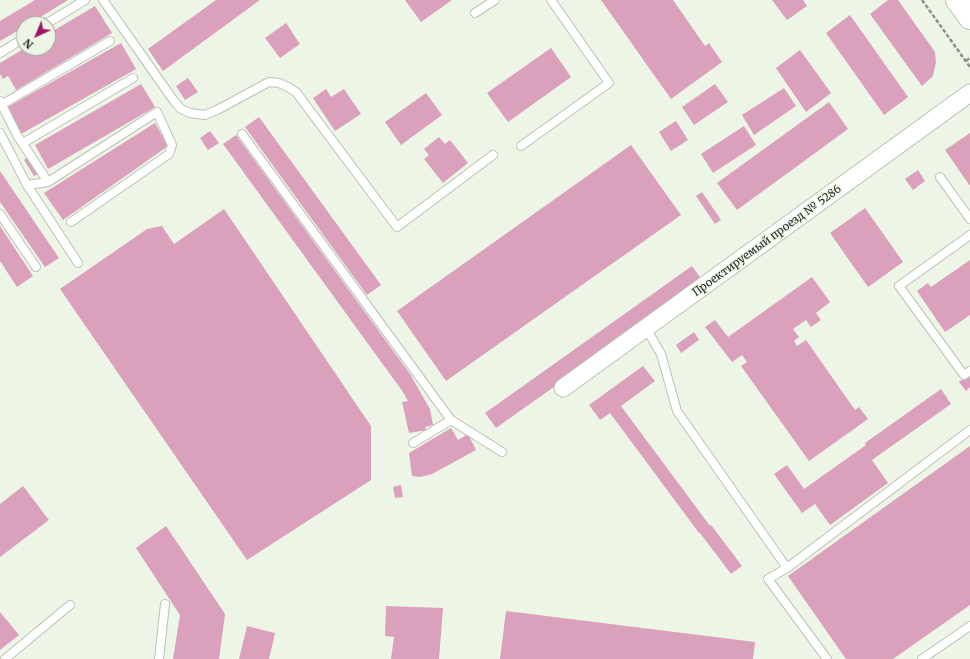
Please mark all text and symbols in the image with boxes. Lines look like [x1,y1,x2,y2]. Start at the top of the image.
north arrow [16,16,56,56]
text: N [20,36,36,52]
street label: Проектируемый проезд № 5286 [690,183,844,299]

